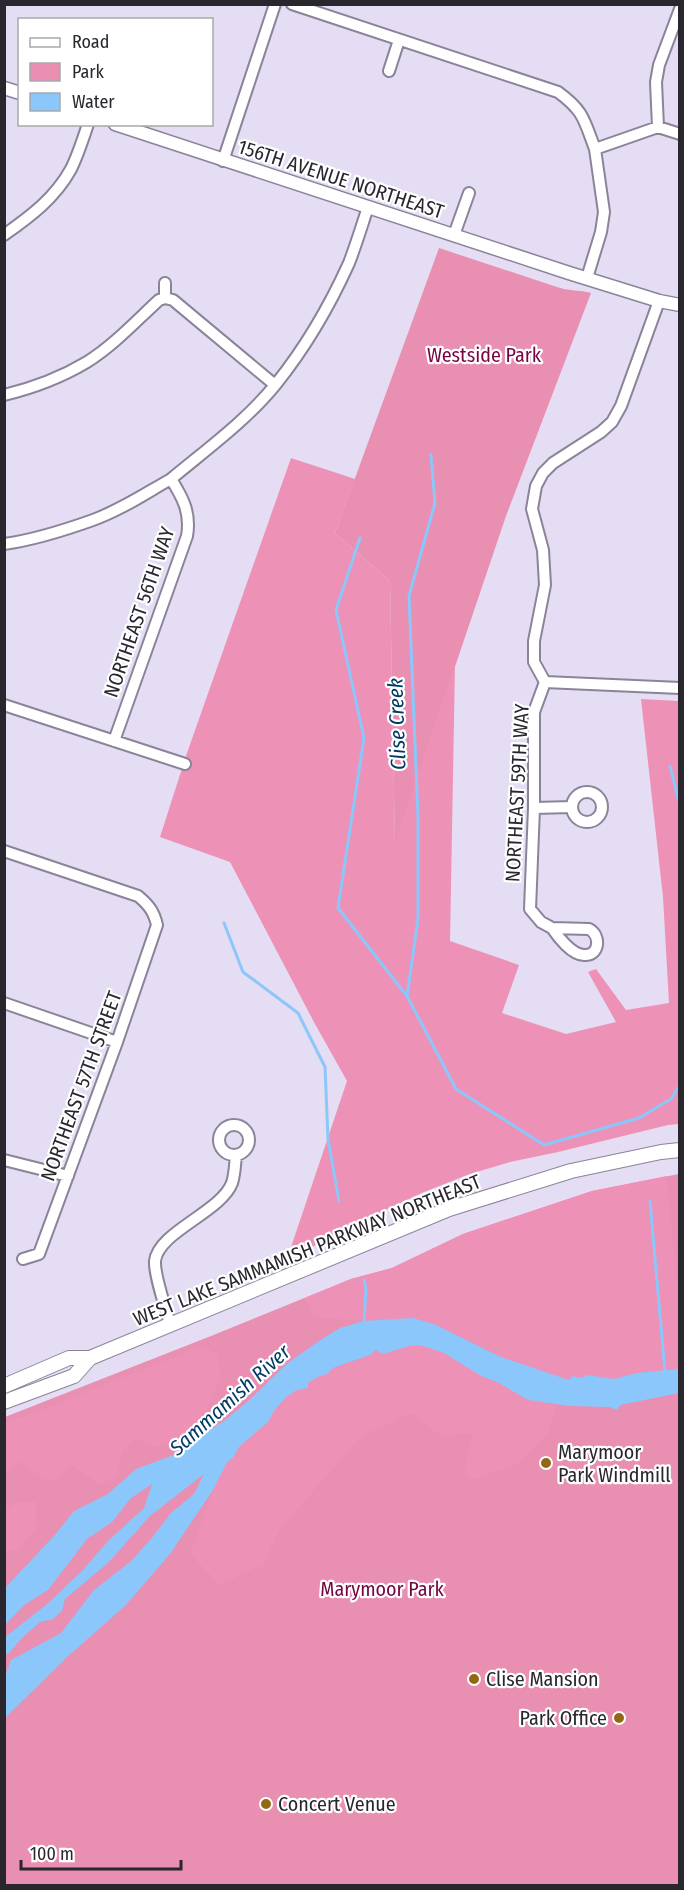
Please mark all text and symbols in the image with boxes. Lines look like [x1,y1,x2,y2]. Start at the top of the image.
legend [18,18,213,126]
text: Road [72,31,109,53]
text: Park [72,61,105,83]
text: Water [72,91,115,113]
street label: 156TH AVENUE NORTHEAST [235,134,448,224]
park label: Westside Park [427,343,542,367]
street label: NORTHEAST 56TH WAY [99,524,179,700]
water label: Clise Creek [382,678,412,770]
street label: NORTHEAST 59TH WAY [500,703,534,883]
street label: NORTHEAST 57TH STREET [35,987,127,1184]
street label: WEST LAKE SAMMAMISH PARKWAY NORTHEAST [130,1169,485,1331]
water label: Sammamish River [164,1339,296,1462]
place label: Marymoor Park Windmill [558,1440,670,1487]
marker: Marymoor Park Windmill [539,1456,553,1470]
park label: Marymoor Park [320,1577,444,1601]
place label: Clise Mansion [486,1667,599,1691]
marker: Clise Mansion [467,1672,481,1686]
place label: Park Office [520,1706,607,1730]
marker: Park Office [612,1711,626,1725]
place label: Concert Venue [278,1792,396,1816]
marker: Concert Venue [259,1797,273,1811]
scale bar [21,1833,182,1871]
text: 100 m [30,1843,74,1865]

